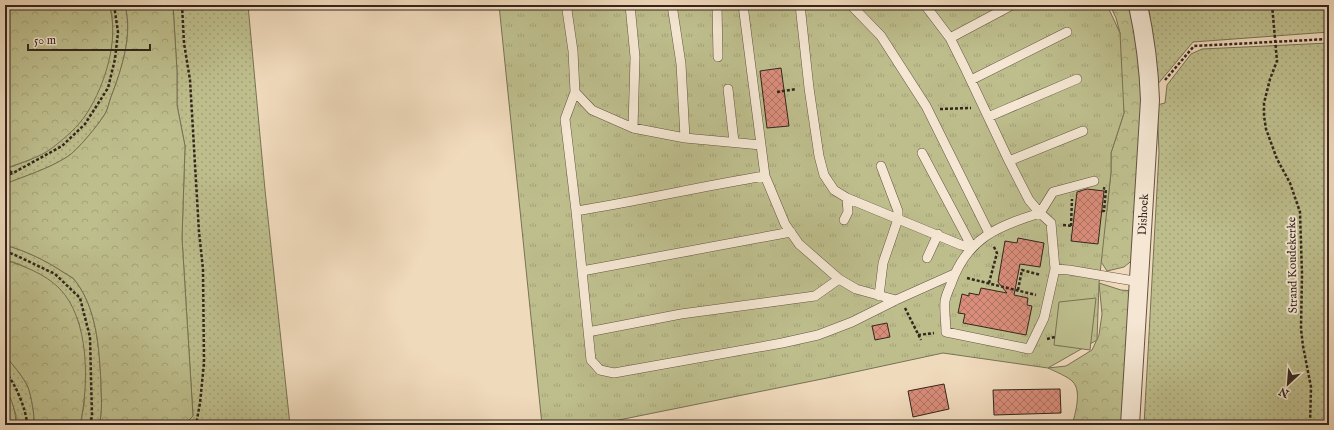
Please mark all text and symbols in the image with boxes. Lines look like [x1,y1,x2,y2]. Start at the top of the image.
scale bar [28,26,150,52]
text: 50 m [34,33,56,48]
street label: Dishoek [1135,193,1152,236]
street label: Strand Koudekerke [1284,216,1301,313]
north arrow [1268,364,1308,404]
text: N [1276,384,1292,401]

